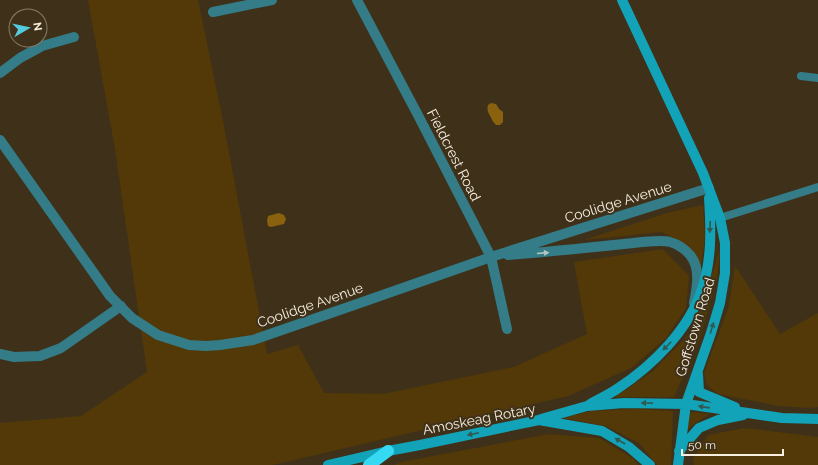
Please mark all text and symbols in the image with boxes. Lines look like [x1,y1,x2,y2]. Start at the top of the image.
north arrow [8,8,48,48]
text: N [30,21,44,32]
street label: Fieldcrest Road [424,106,484,204]
street label: Coolidge Avenue [563,178,673,226]
one-way arrow [707,221,714,233]
one-way arrow [537,249,549,256]
street label: Goffstown Road [672,276,718,378]
street label: Coolidge Avenue [255,279,365,331]
one-way arrow [709,321,715,333]
one-way arrow [662,341,672,351]
street label: Amoskeag Rotary [421,400,537,438]
one-way arrow [640,400,653,406]
one-way arrow [698,404,710,410]
one-way arrow [467,431,480,437]
scale bar [682,431,783,457]
one-way arrow [614,438,626,445]
text: 50 m [688,438,716,452]

